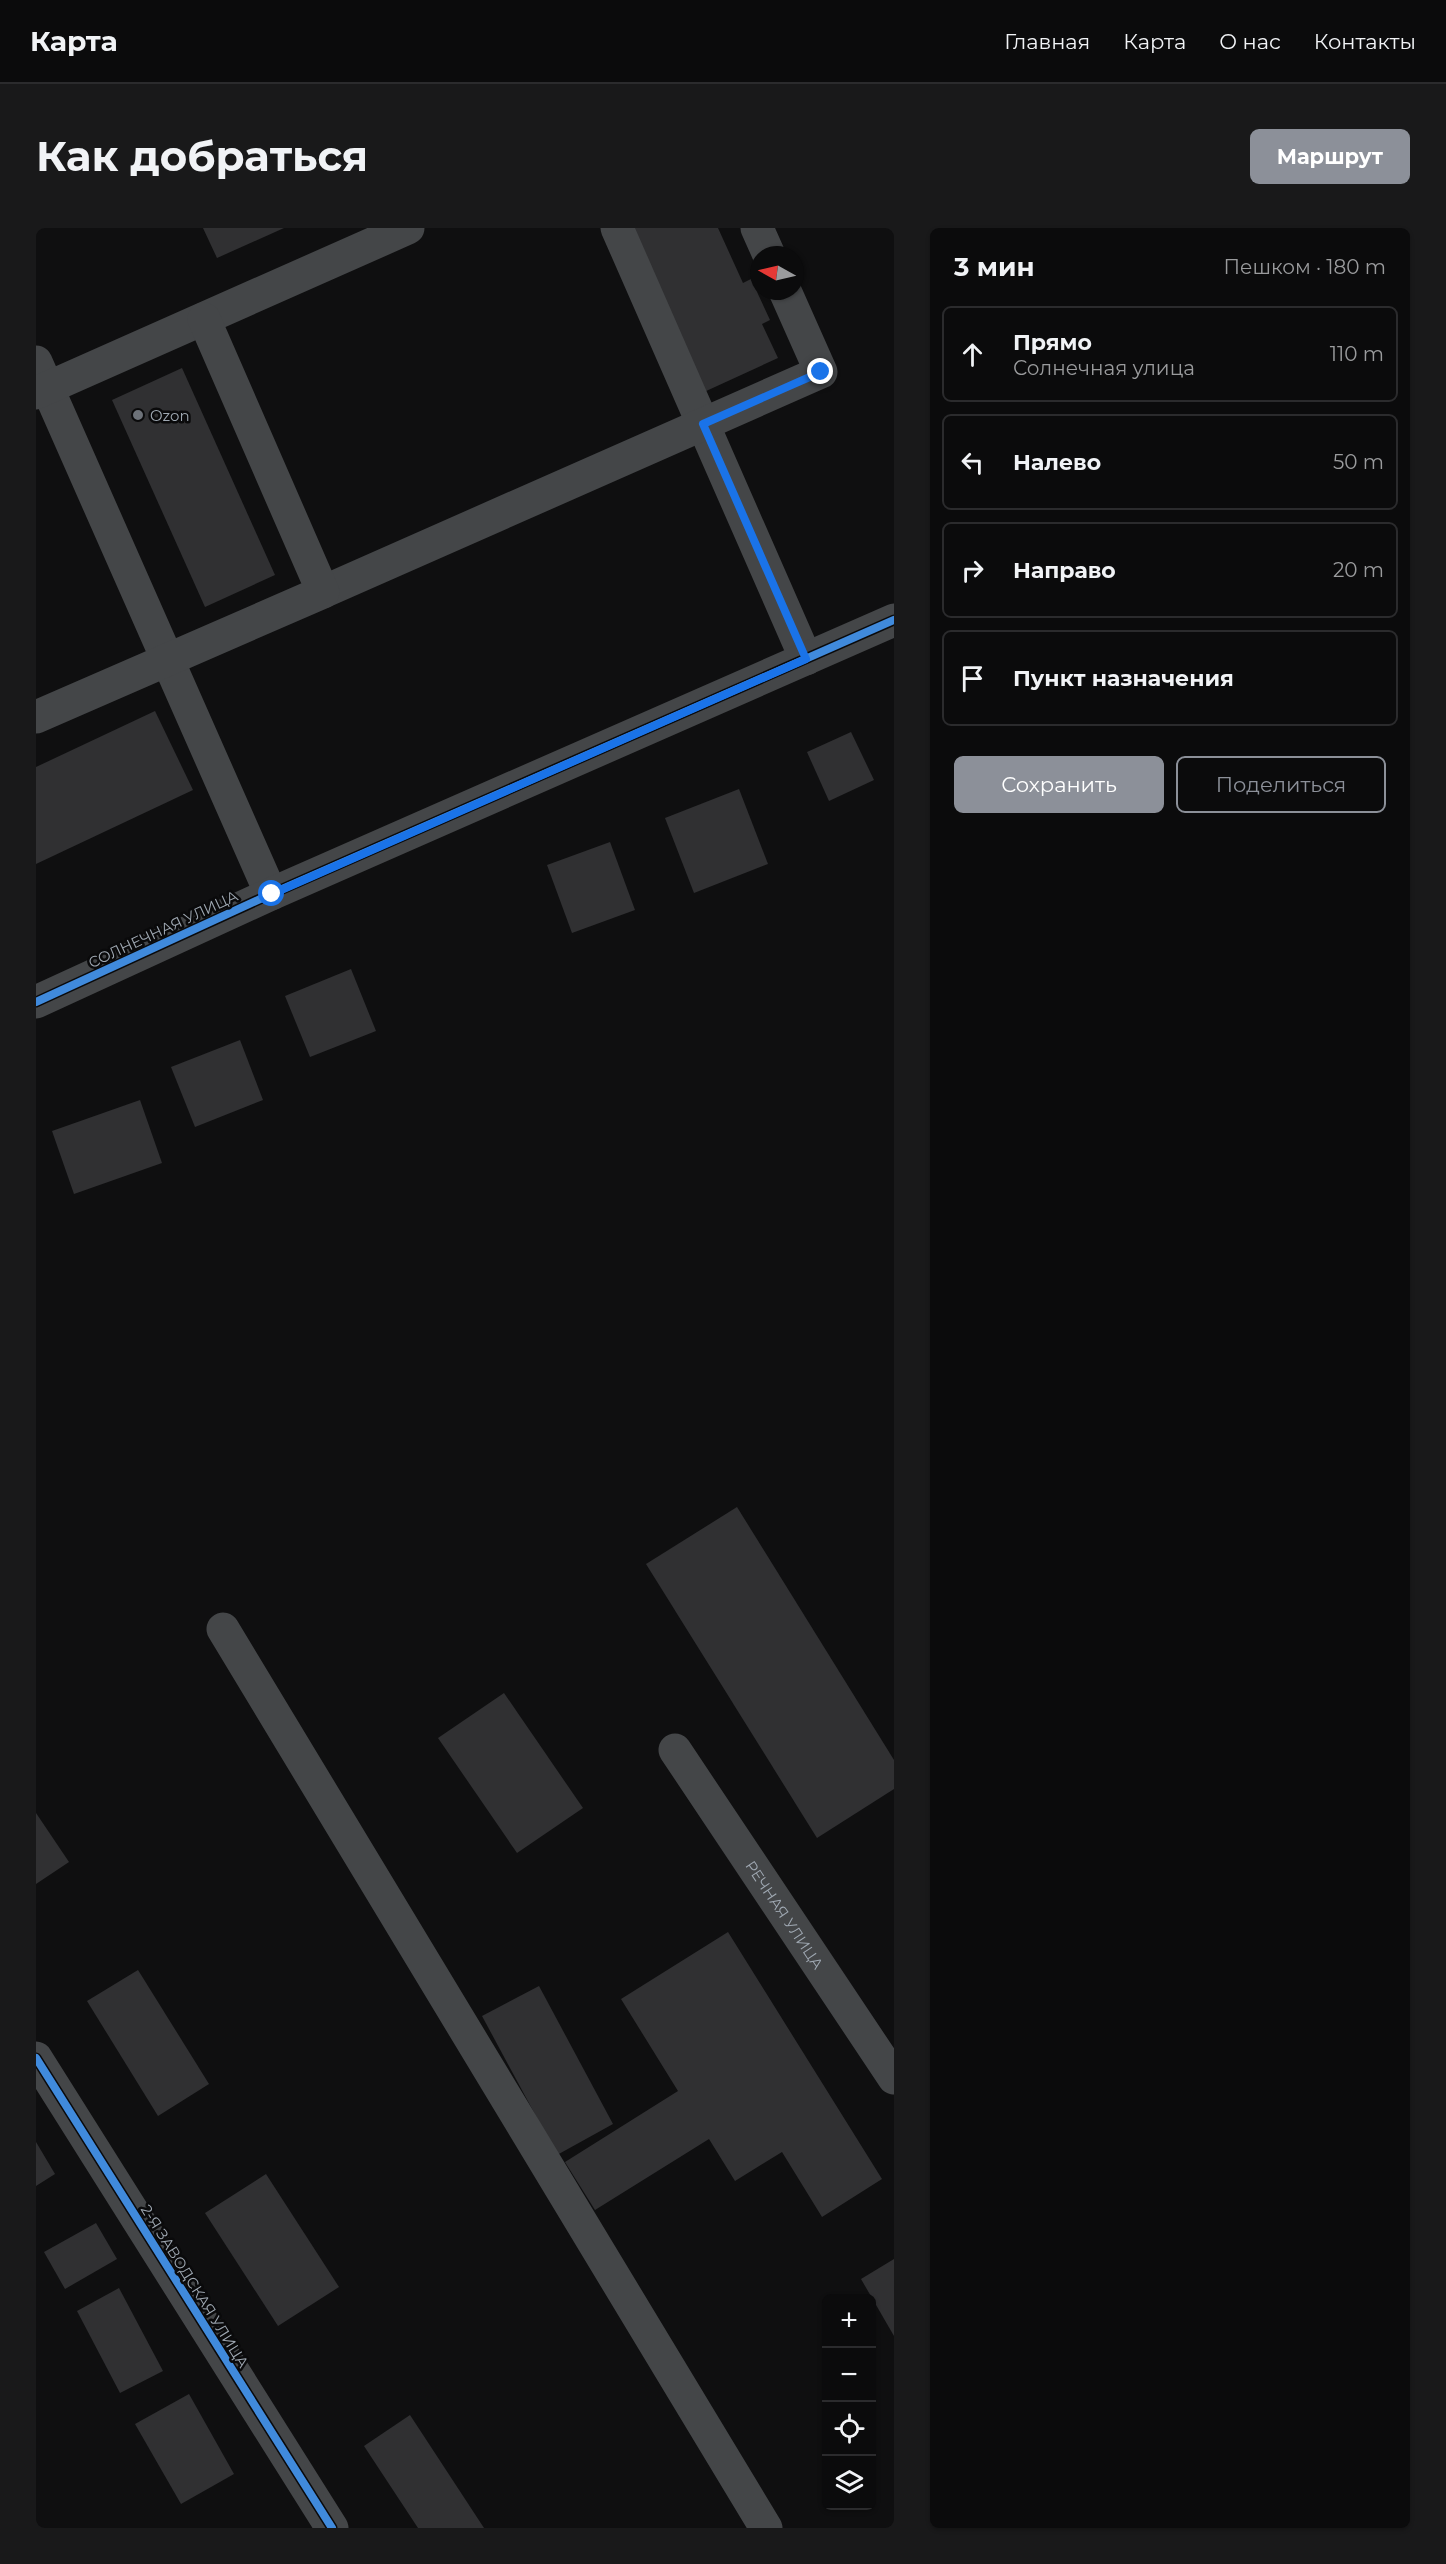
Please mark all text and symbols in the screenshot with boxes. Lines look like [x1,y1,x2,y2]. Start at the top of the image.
text: Карта [30,24,118,58]
text: Главная [1004,29,1090,54]
text: Карта [1123,29,1186,54]
text: О нас [1219,29,1281,54]
text: Контакты [1314,29,1416,54]
button: Маршрут [1250,129,1410,184]
text: Как добраться [36,130,368,182]
north arrow [750,246,804,300]
text: 3 мин [954,251,1034,283]
text: Пешком · 180 m [1224,255,1386,279]
text: Прямо [1013,329,1092,356]
icon: ahead [956,338,989,371]
text: 110 m [1330,342,1384,366]
text: Солнечная улица [1013,356,1195,380]
route end [807,358,833,384]
place label: Ozon [150,406,190,425]
marker: Ozon [131,408,145,422]
icon: left [956,446,989,479]
text: Налево [1013,449,1101,476]
text: 50 m [1333,450,1384,474]
icon: right [956,554,989,587]
text: Направо [1013,557,1116,584]
text: 20 m [1333,558,1384,582]
icon: arrive [956,662,989,695]
text: Пункт назначения [1013,665,1234,692]
button: Сохранить [954,756,1164,813]
button: Поделиться [1176,756,1386,813]
route start [258,880,284,906]
street label: СОЛНЕЧНАЯ УЛИЦА [85,886,241,972]
street label: РЕЧНАЯ УЛИЦА [742,1857,828,1973]
street label: 2-Я ЗАВОДСКАЯ УЛИЦА [137,2201,253,2371]
map controls [822,2294,876,2510]
button: + [822,2294,876,2348]
button: − [822,2348,876,2402]
button: locate [822,2402,876,2456]
button: layers [822,2456,876,2510]

